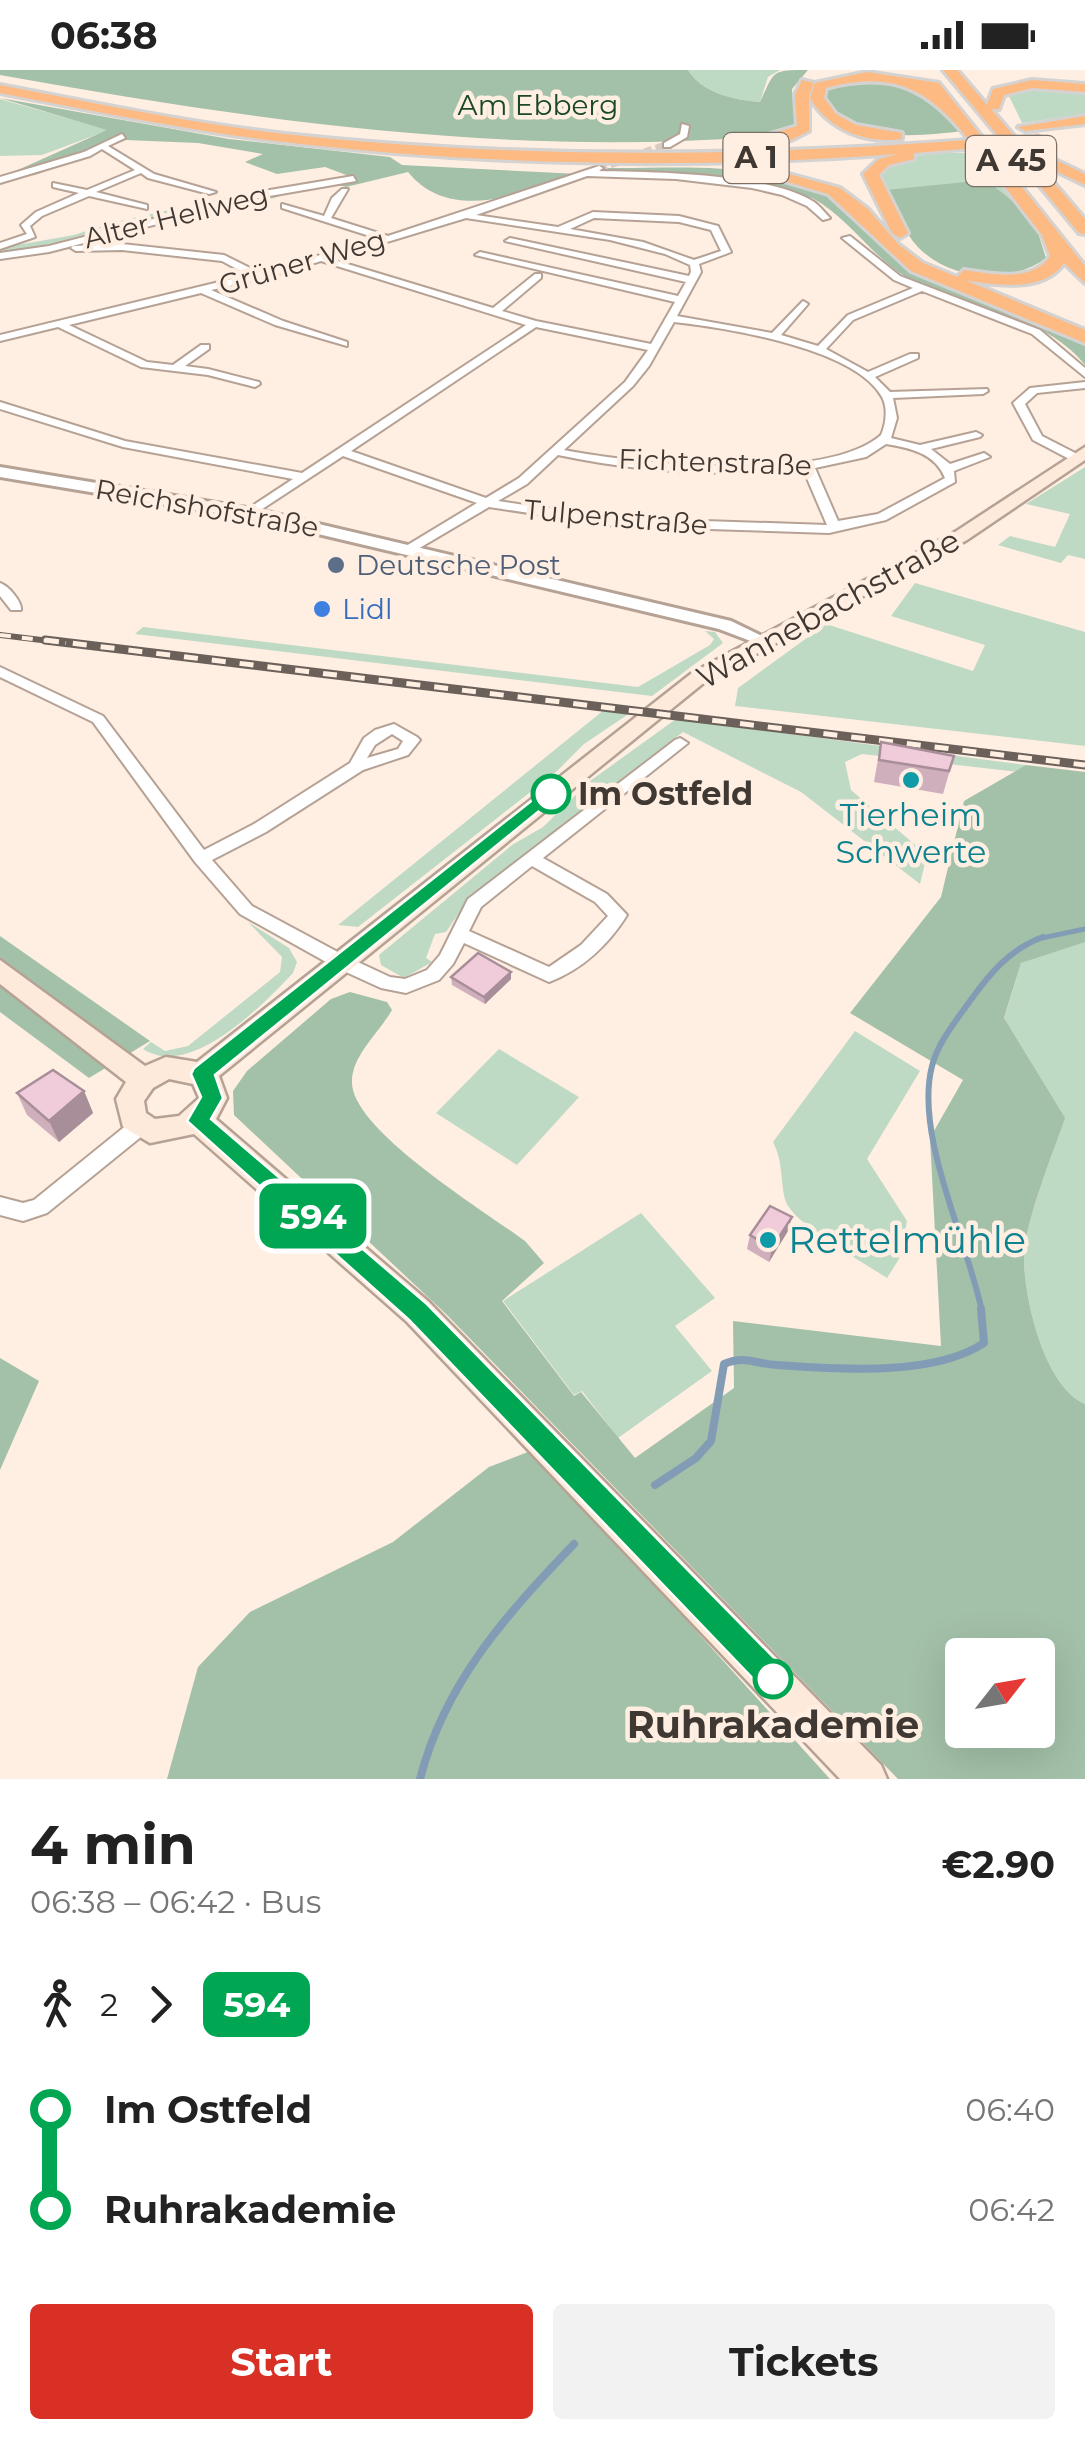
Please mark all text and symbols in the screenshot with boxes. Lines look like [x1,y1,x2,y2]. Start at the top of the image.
text: 06:38 [50,12,158,59]
park label: Am Ebberg [458,88,618,122]
road number: A 1 [724,133,788,183]
road number: A 45 [966,136,1056,186]
street label: Alter Hellweg [80,177,272,255]
street label: Grüner Weg [215,222,389,302]
street label: Fichtenstraße [618,442,812,482]
street label: Reichshofstraße [93,472,321,544]
street label: Tulpenstraße [523,492,709,542]
street label: Wannebachstraße [689,520,966,697]
place label: Deutsche Post [356,548,561,582]
marker: Deutsche Post [325,554,347,576]
place label: Lidl [342,592,393,626]
marker: Lidl [311,598,333,620]
marker: Tierheim Schwerte [900,769,922,791]
place label: Im Ostfeld [578,774,753,813]
marker: Im Ostfeld [532,775,570,813]
place label: Tierheim Schwerte [836,795,986,871]
line badge: 594 [256,1184,370,1248]
text: 594 [279,1195,347,1238]
place label: Rettelmühle [788,1216,1026,1263]
marker: Rettelmühle [757,1229,779,1251]
north arrow [945,1638,1055,1748]
map controls [945,1638,1055,1748]
marker: Ruhrakademie [754,1660,792,1698]
place label: Ruhrakademie [627,1701,919,1748]
text: 4 min [30,1811,196,1878]
text: €2.90 [942,1841,1055,1888]
text: 06:38 – 06:42 · Bus [30,1882,321,1921]
icon: walk [30,1977,85,2032]
icon: forward [133,1977,188,2032]
text: 594 [223,1983,290,2026]
text: 2 [100,1985,118,2024]
text: Im Ostfeld [104,2086,312,2133]
text: 06:40 [965,2090,1055,2129]
text: Ruhrakademie [104,2186,396,2233]
text: 06:42 [968,2190,1055,2229]
button: Start [30,2304,533,2419]
button: Tickets [553,2304,1055,2419]

